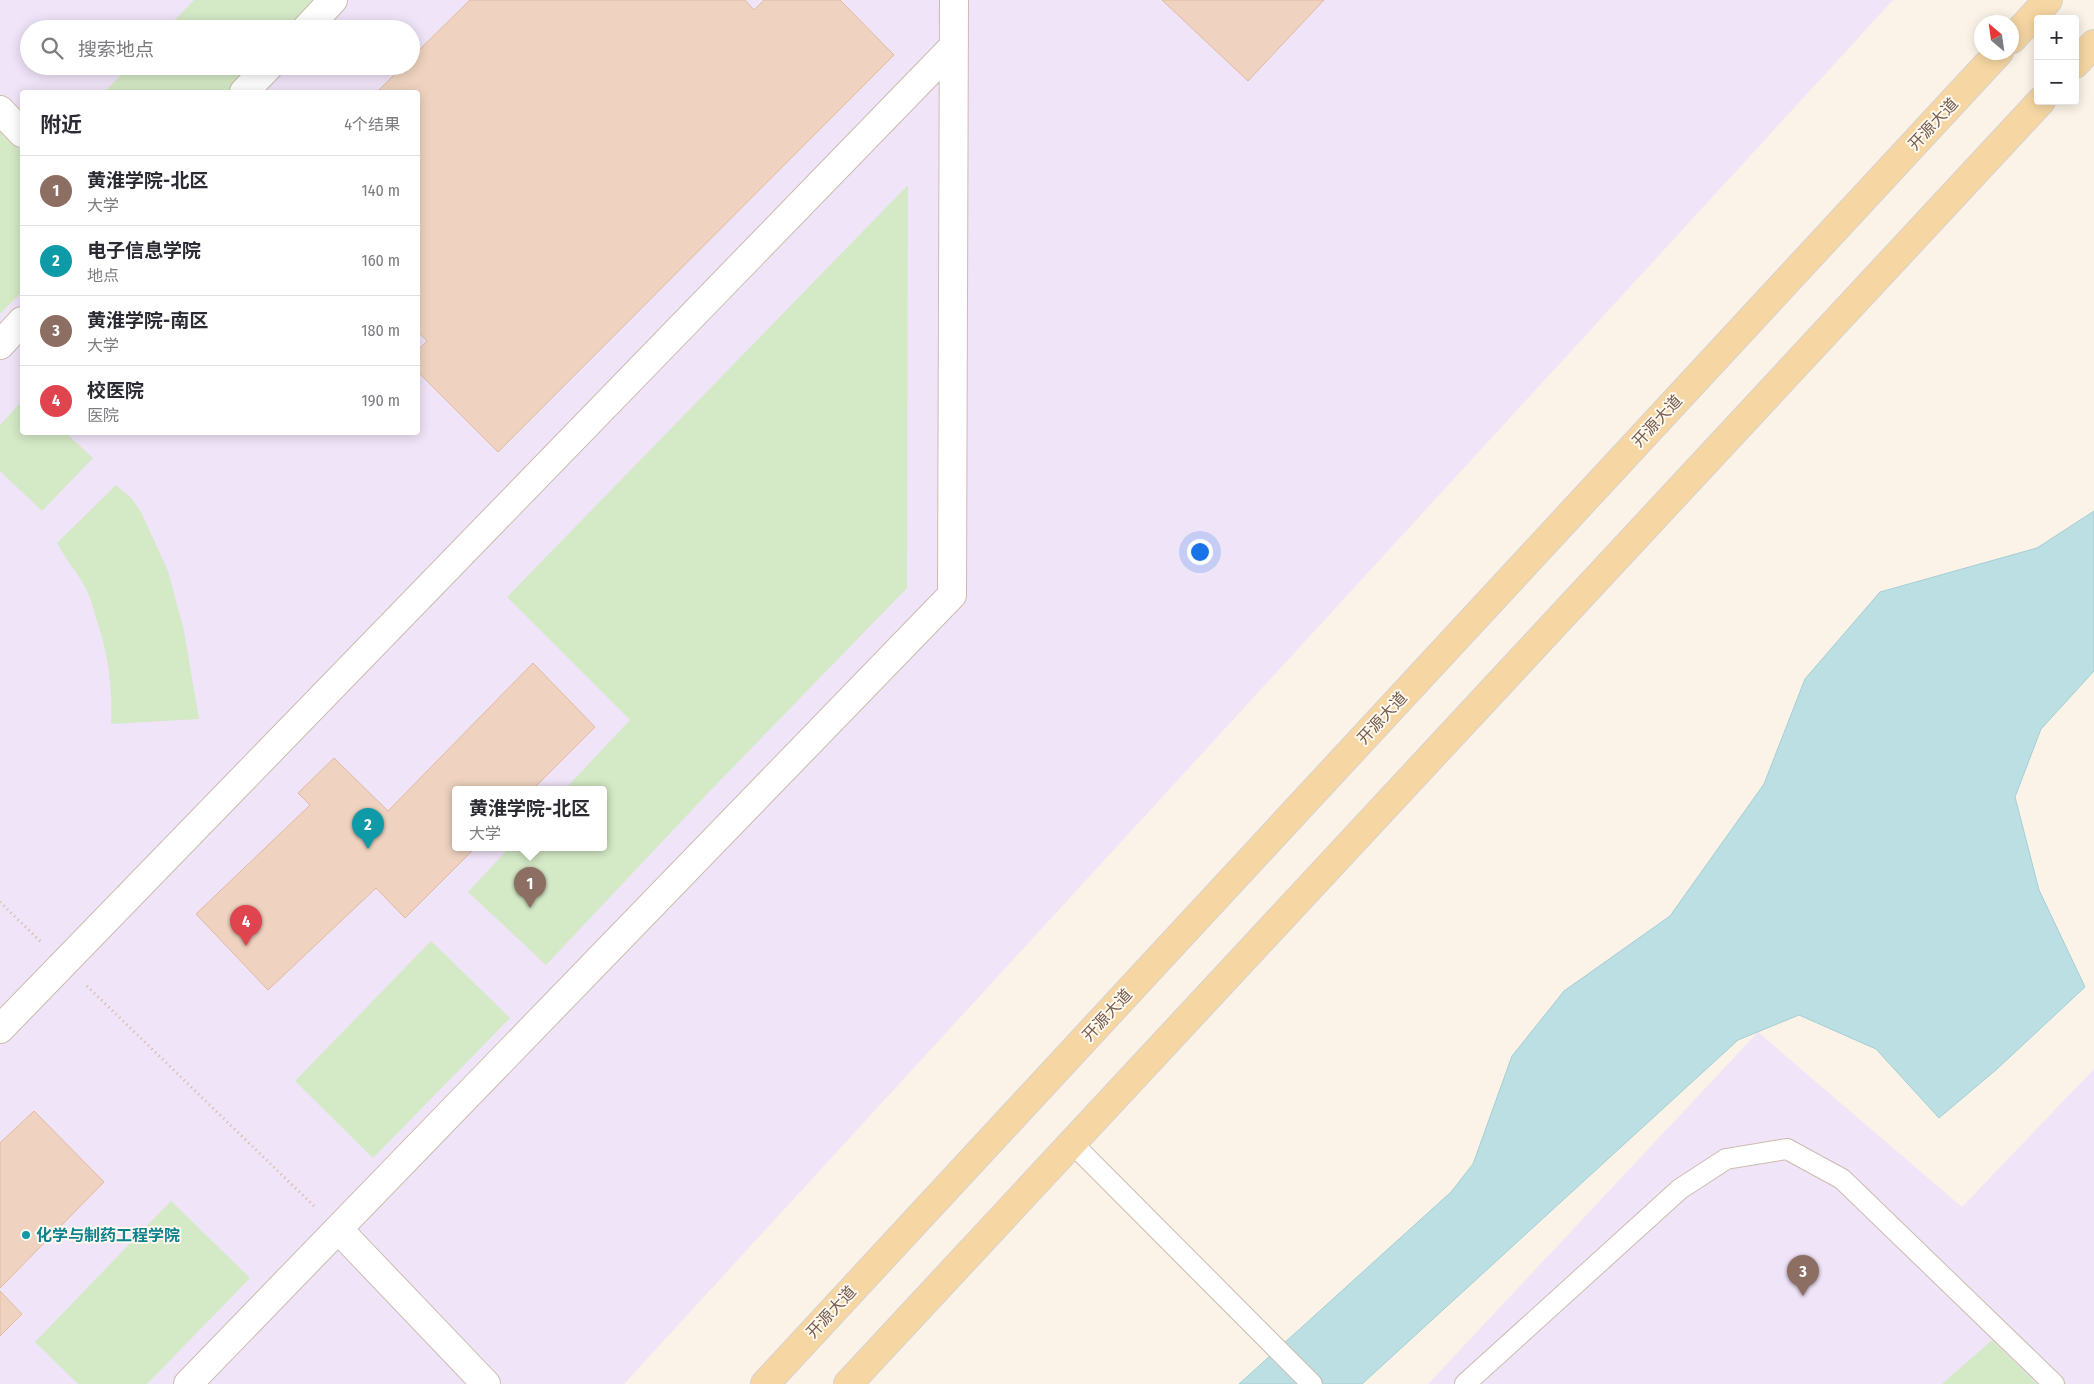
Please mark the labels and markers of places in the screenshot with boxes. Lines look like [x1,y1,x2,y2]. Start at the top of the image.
pin: 2 [352,808,384,849]
pin: 1 [514,867,546,908]
pin: 4 [230,905,262,946]
place label: 化学与制药工程学院 [36,1226,180,1245]
marker: 化学与制药工程学院 [20,1229,32,1241]
pin: 3 [1787,1255,1819,1296]

